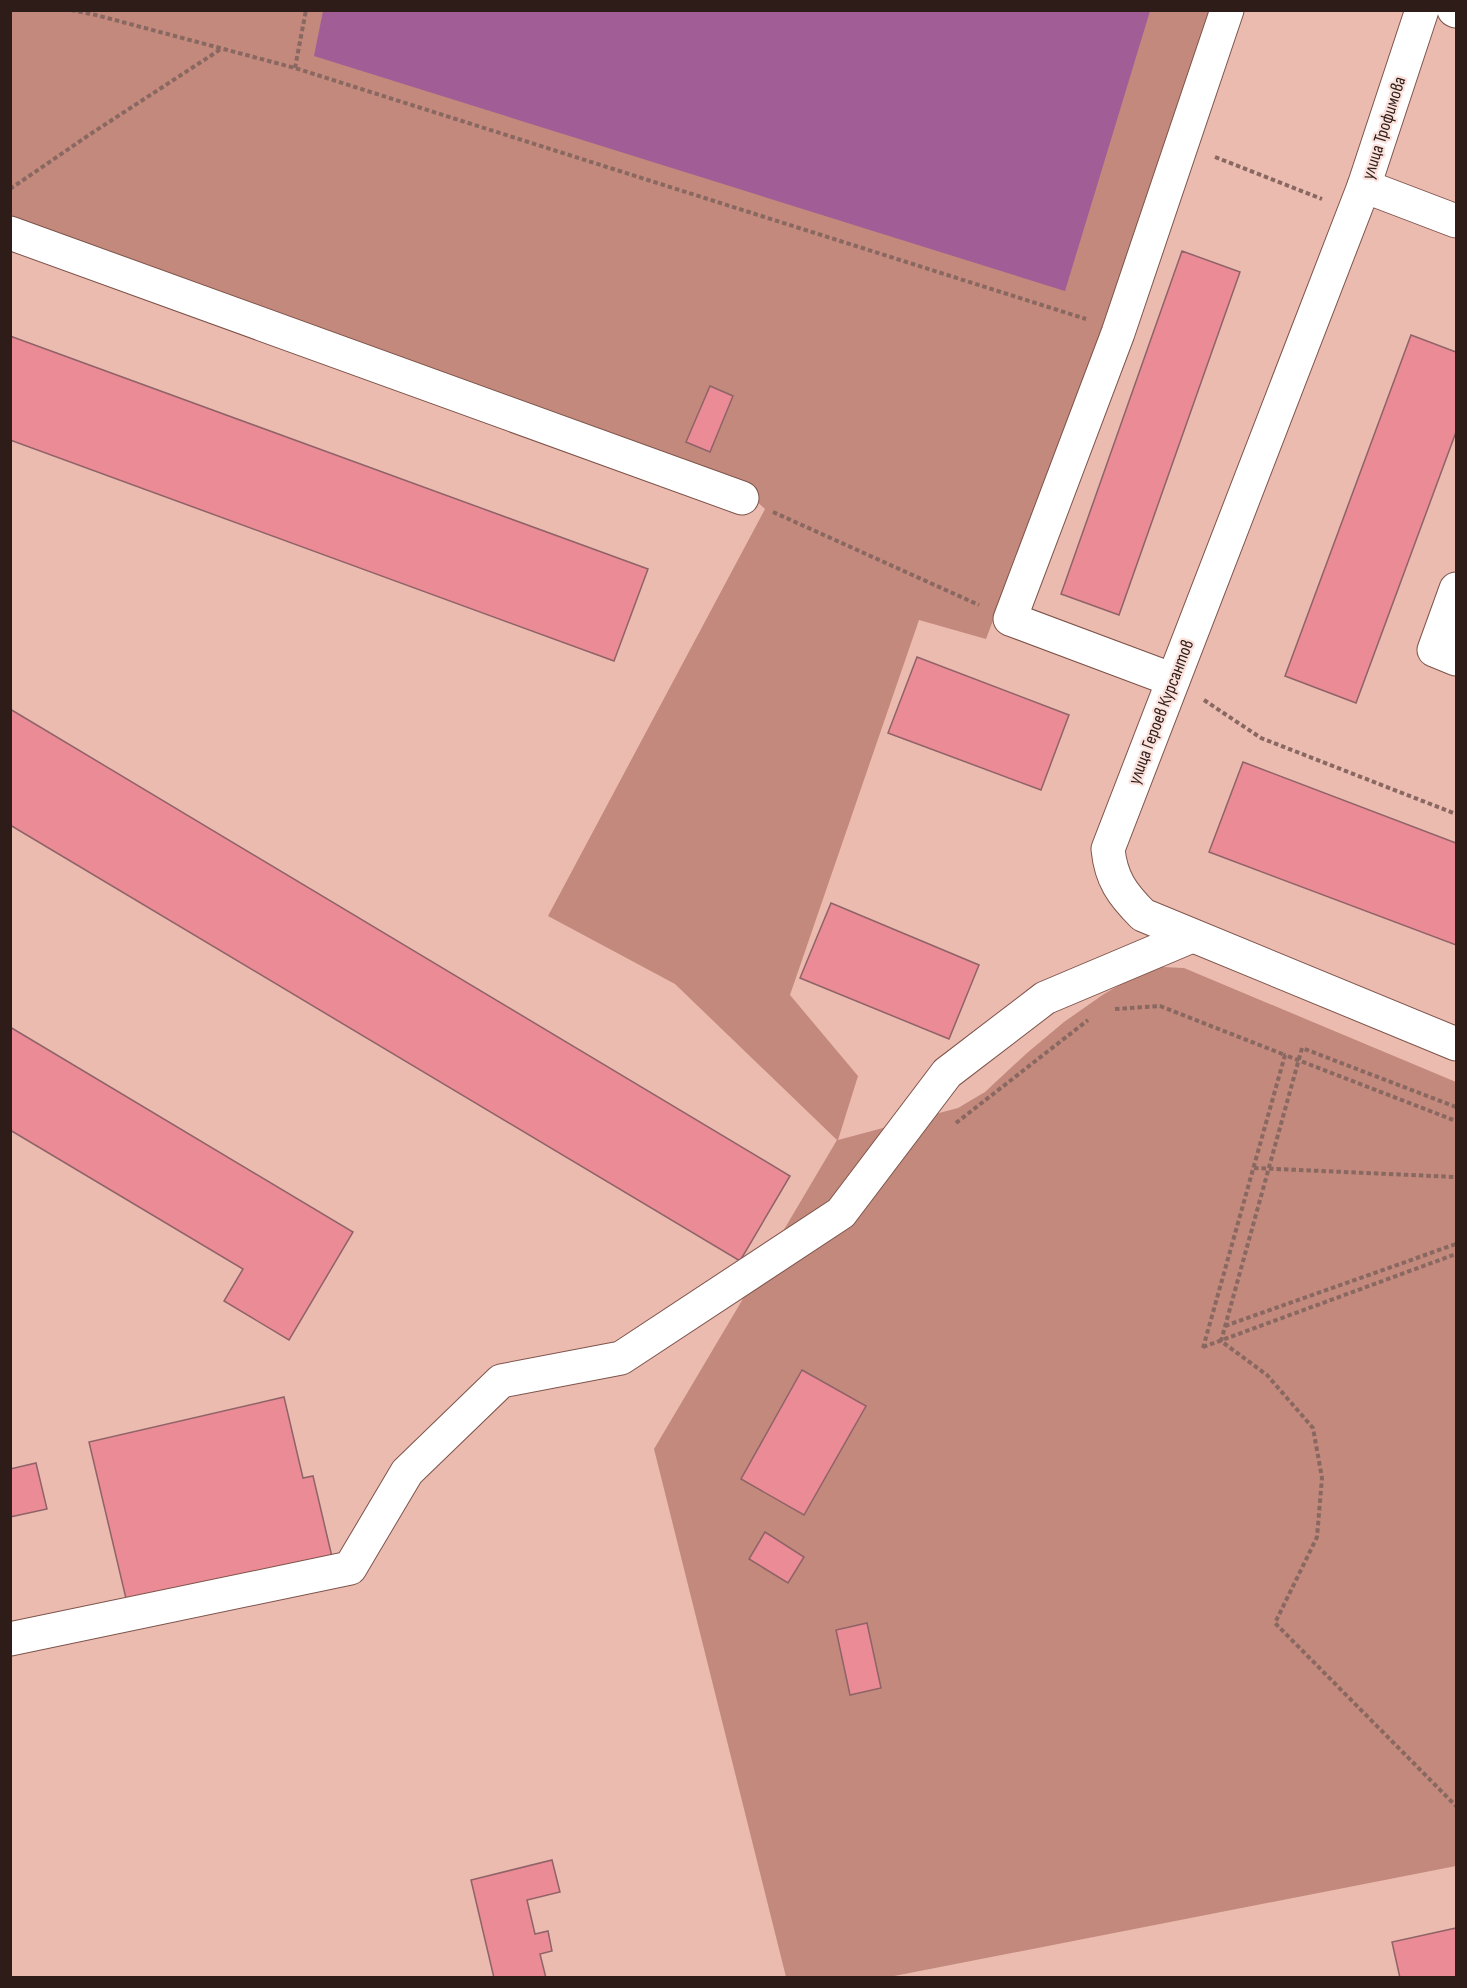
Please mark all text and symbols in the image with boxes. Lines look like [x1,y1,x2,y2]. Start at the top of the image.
street label: улица Трофимова [1358,74,1411,182]
street label: улица Героев Курсантов [1124,637,1198,787]

